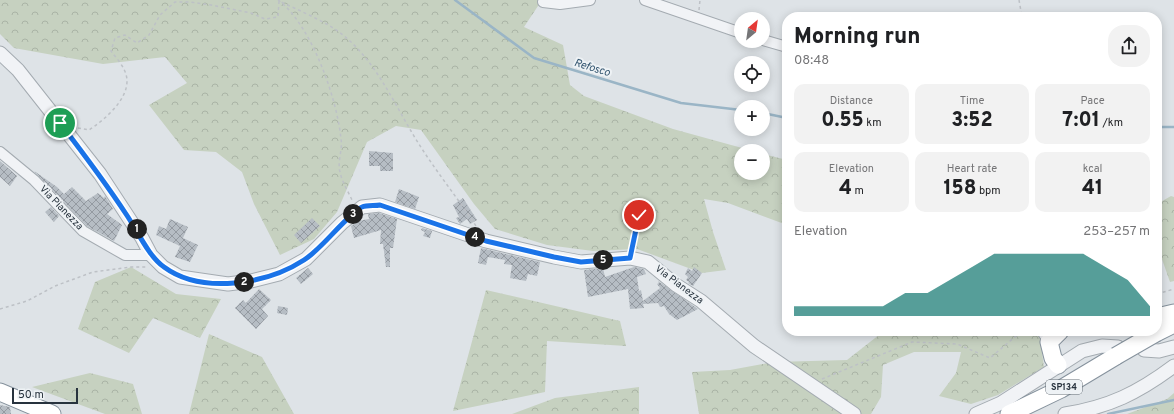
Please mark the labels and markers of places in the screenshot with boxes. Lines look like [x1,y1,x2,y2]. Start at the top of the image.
pin [43,106,77,140]
pin [622,198,656,232]
pin: 3 [343,204,363,224]
pin: 1 [127,219,147,239]
pin: 4 [465,227,485,247]
pin: 5 [593,250,613,270]
pin: 2 [234,272,254,292]

